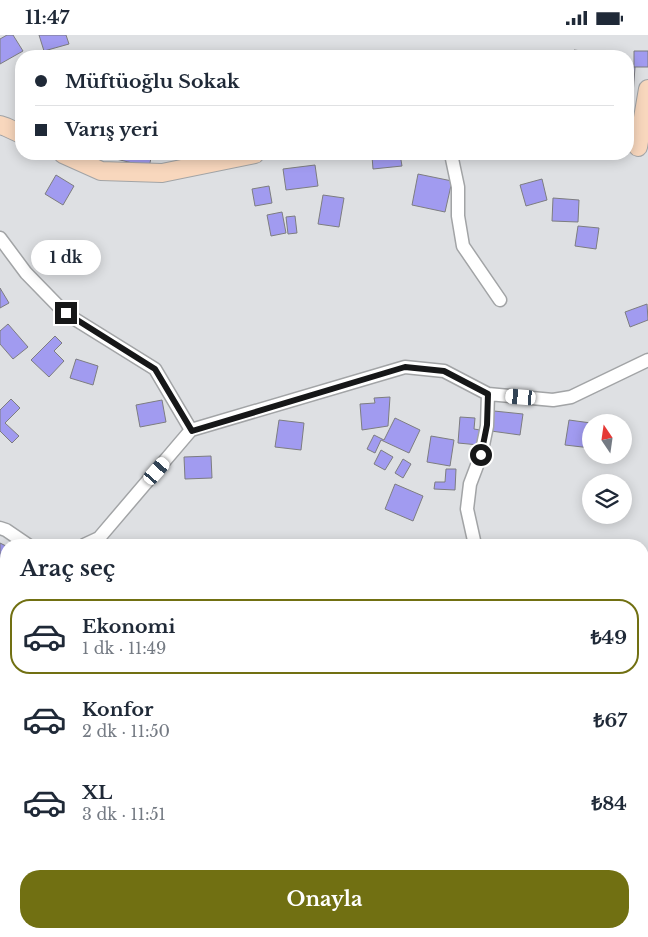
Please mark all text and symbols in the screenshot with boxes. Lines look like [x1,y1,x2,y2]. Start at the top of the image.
text: 11:47 [25,6,69,29]
text: Müftüoğlu Sokak [65,70,240,93]
text: Varış yeri [65,118,158,141]
callout: 1 dk [31,241,101,275]
text: 1 dk [50,247,82,267]
route end [55,302,77,324]
car [505,388,536,406]
north arrow [582,414,632,464]
map controls [582,414,632,524]
route start [470,444,492,466]
car [141,455,172,487]
button: layers [582,474,632,524]
text: Araç seç [20,555,115,582]
icon: car [22,614,67,659]
text: Ekonomi [82,615,175,638]
text: ₺49 [591,626,627,649]
text: 1 dk · 11:49 [82,638,166,658]
icon: car [22,697,67,742]
text: Konfor [82,698,154,721]
text: ₺67 [594,709,627,732]
text: 2 dk · 11:50 [82,721,170,741]
icon: car [22,780,67,825]
text: XL [82,781,112,804]
text: ₺84 [591,792,627,815]
text: 3 dk · 11:51 [82,804,166,824]
button: Onayla [20,870,629,928]

